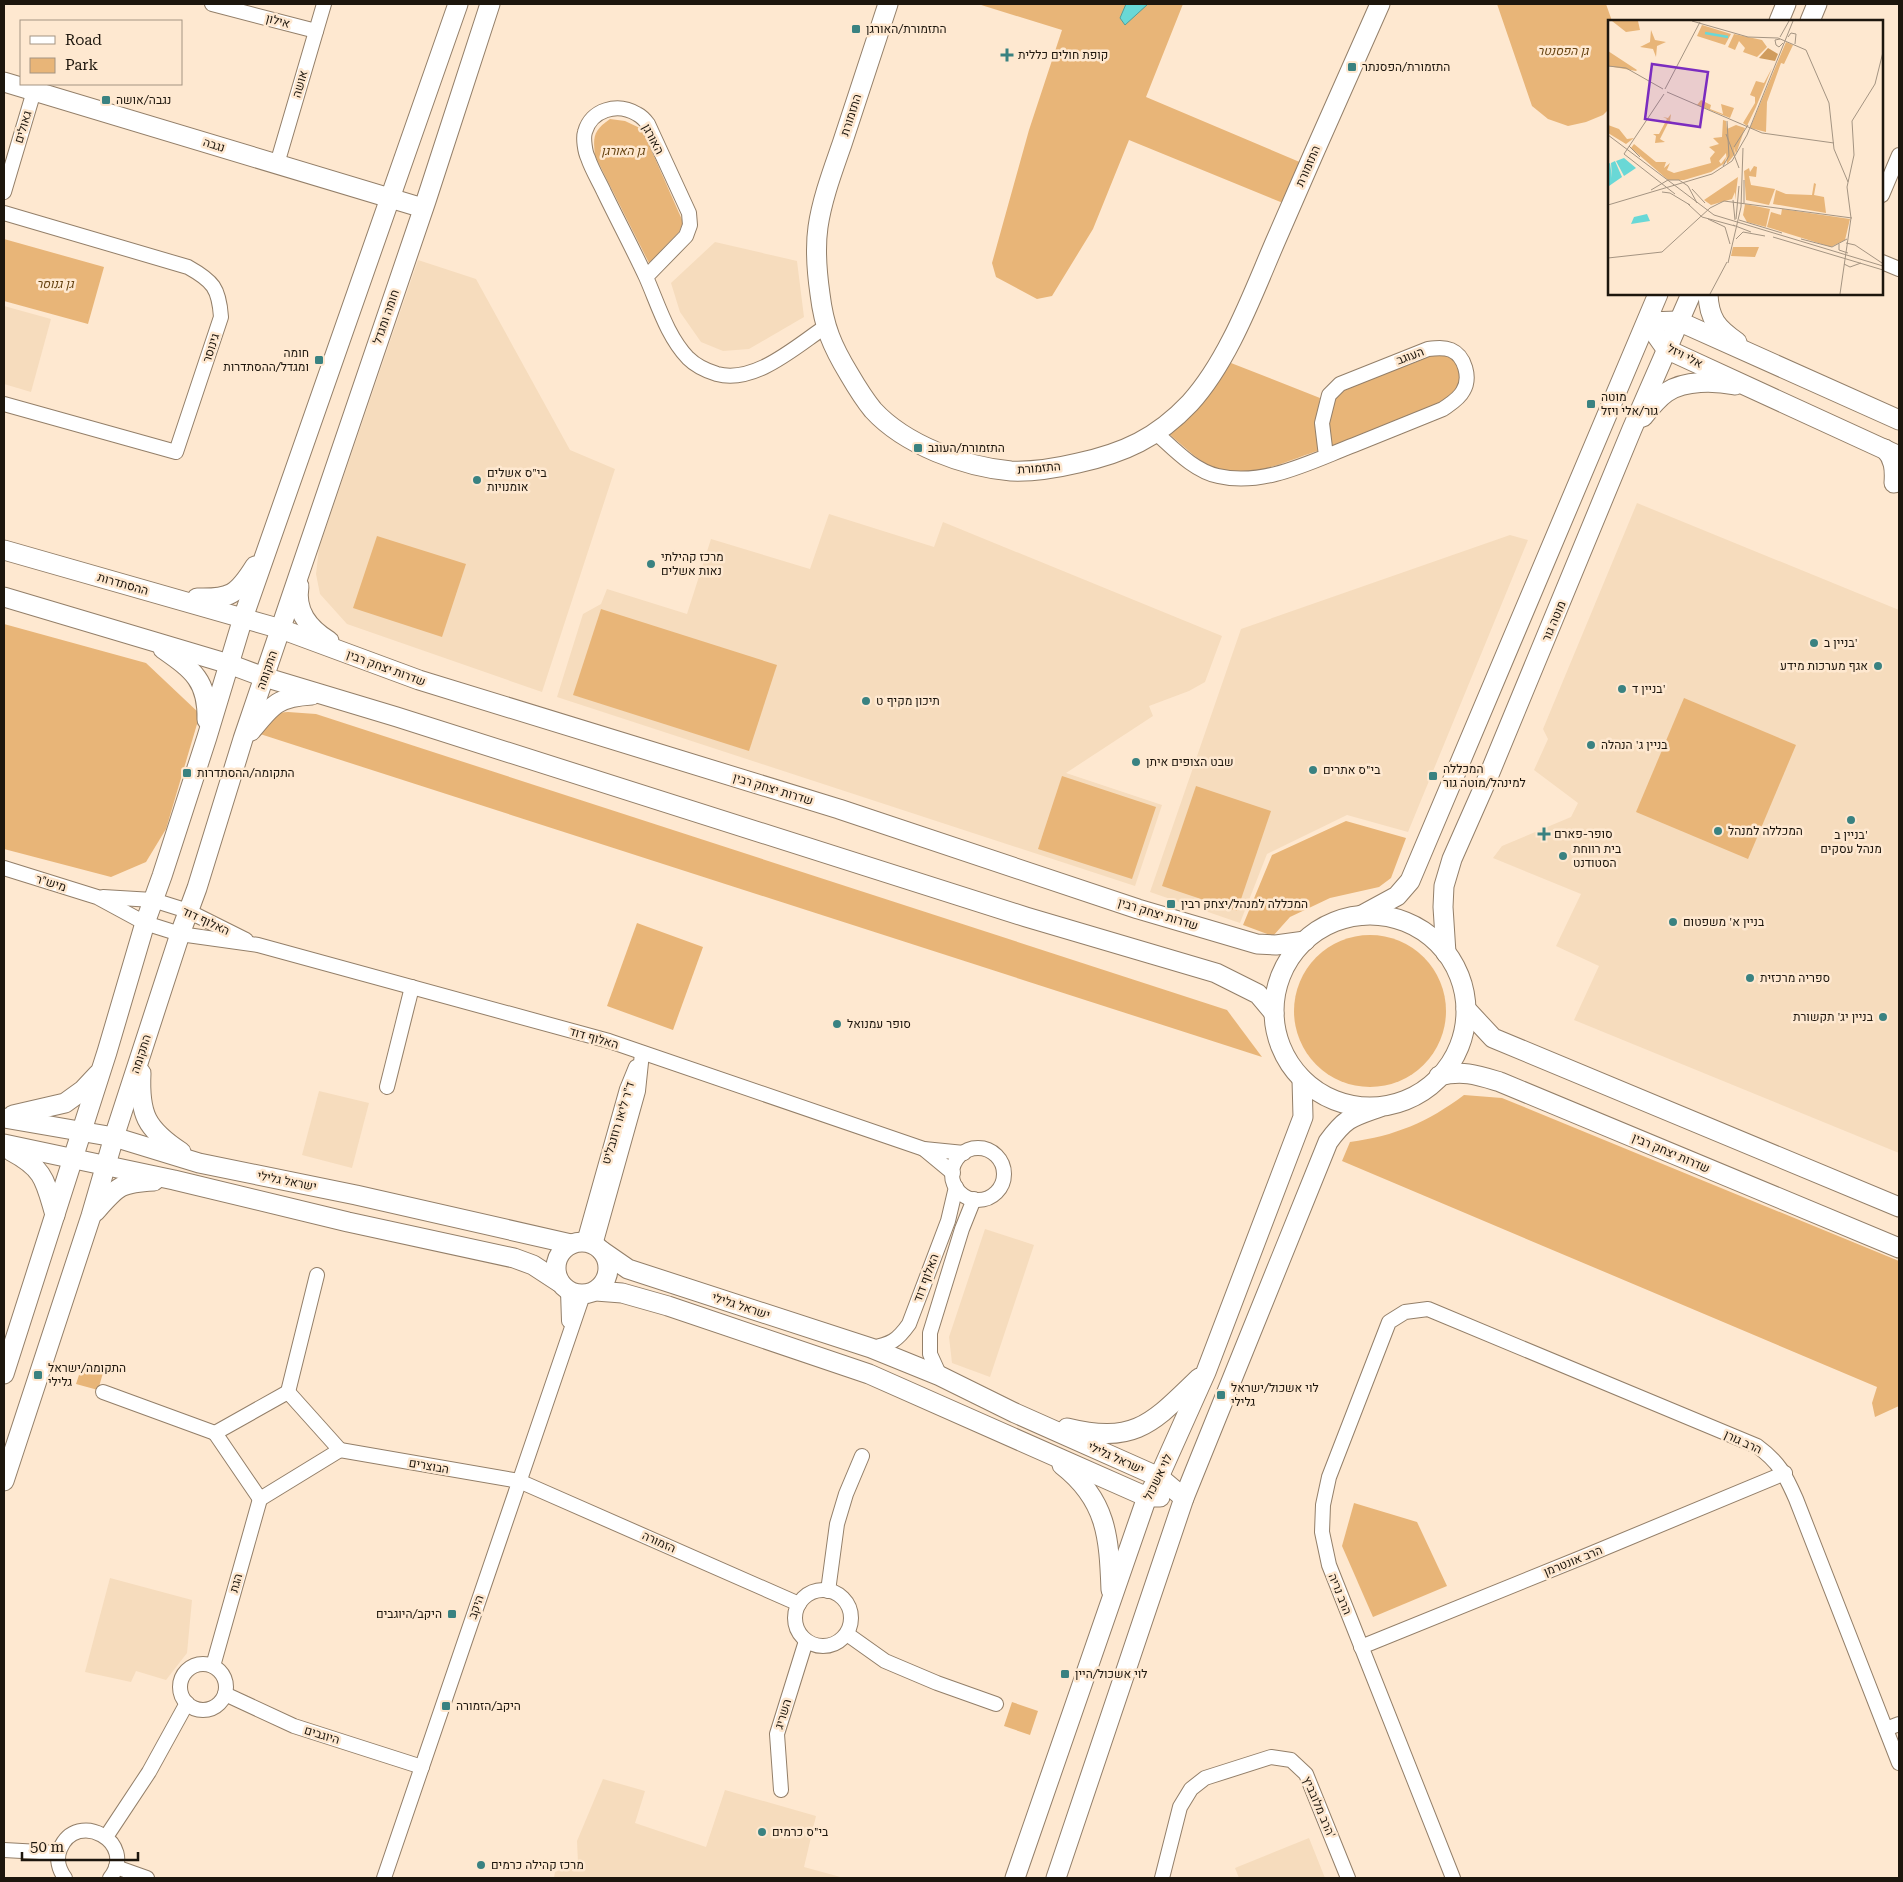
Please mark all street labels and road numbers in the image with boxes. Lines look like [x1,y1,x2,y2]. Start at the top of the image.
street label: אילון [264,11,292,31]
street label: אושה [289,68,311,99]
street label: התזמורת [838,92,864,138]
street label: גאולים [11,109,35,145]
street label: האורגן [639,121,667,157]
street label: נגבה [201,135,227,155]
street label: התזמורת [1293,143,1323,189]
street label: חומה ומגדל [370,288,402,346]
street label: גינוסר [200,331,222,364]
street label: אלי ויזל [1665,341,1705,371]
street label: העוגב [1394,344,1426,368]
street label: התזמורת [1017,459,1061,477]
street label: ההסתדרות [96,570,150,598]
street label: מוטה גור [1539,599,1569,643]
street label: שדרות יצחק רבין [345,647,427,689]
street label: התקומה [254,649,280,691]
street label: שדרות יצחק רבין [731,770,815,808]
street label: מיש"ר [34,872,68,894]
street label: שדרות יצחק רבין [1116,895,1200,933]
street label: האלוף דוד [180,904,232,938]
street label: האלוף דוד [568,1024,620,1052]
street label: התקומה [128,1033,154,1075]
street label: ד"ר ליאו רוזנבליט [599,1080,637,1166]
street label: שדרות יצחק רבין [1630,1130,1712,1176]
street label: ישראל גלילי [256,1168,318,1194]
street label: האלוף דוד [910,1252,942,1304]
street label: ישראל גלילי [710,1290,772,1322]
street label: הרב גורן [1722,1427,1764,1457]
street label: ישראל גלילי [1086,1439,1146,1477]
street label: לוי אשכול [1141,1452,1175,1502]
street label: הבוצרים [408,1456,450,1476]
street label: הזמורה [640,1528,678,1556]
street label: הרב אונטרמן [1542,1543,1604,1579]
street label: הרב נריה [1325,1571,1355,1617]
street label: הגת [227,1572,245,1594]
street label: היקב [465,1593,487,1621]
street label: השריג [772,1697,794,1731]
street label: היוגבים [303,1723,341,1747]
street label: הרב מלובביץ' [1300,1774,1338,1840]

